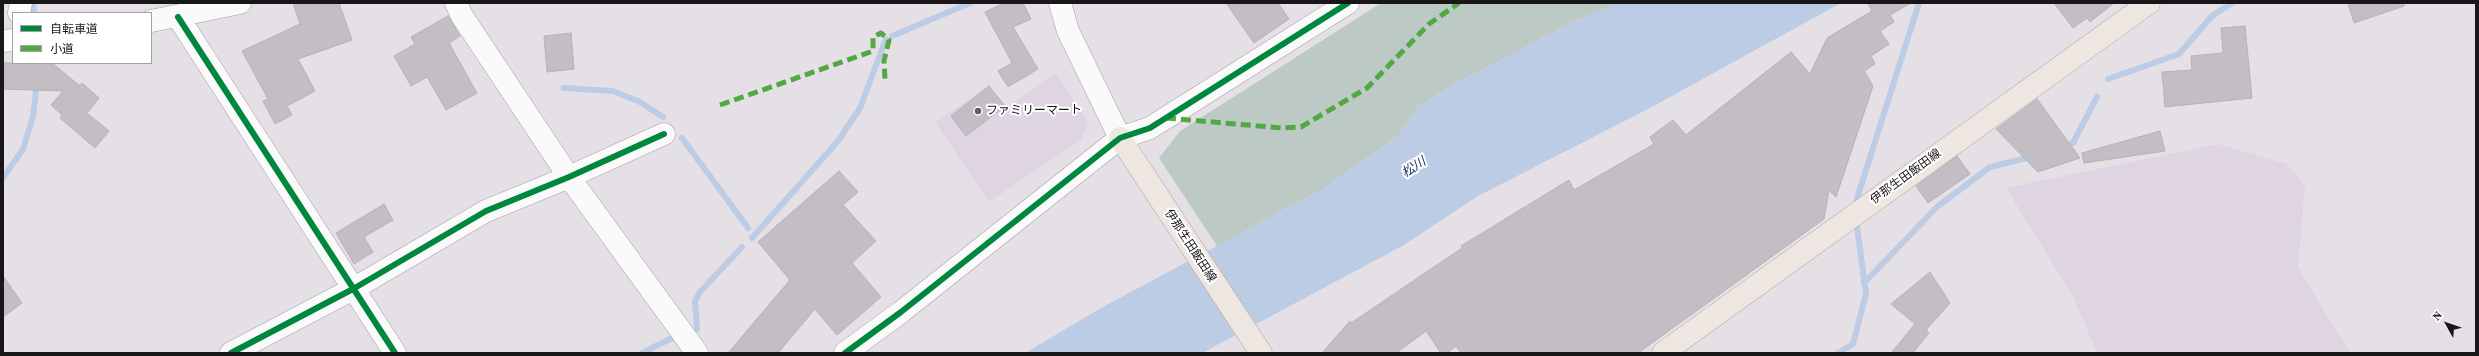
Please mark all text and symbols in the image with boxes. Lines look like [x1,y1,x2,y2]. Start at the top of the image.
legend [12,12,152,64]
text: 自転車道 [50,21,98,37]
text: 小道 [50,41,74,57]
place label: ファミリーマート [986,104,1082,118]
marker: ファミリーマート [973,106,983,116]
street label: 伊那生田飯田線 [1868,146,1944,208]
water label: 松川 [1399,154,1429,182]
street label: 伊那生田飯田線 [1161,207,1219,285]
north arrow [2427,304,2467,344]
text: N [2429,308,2446,324]

